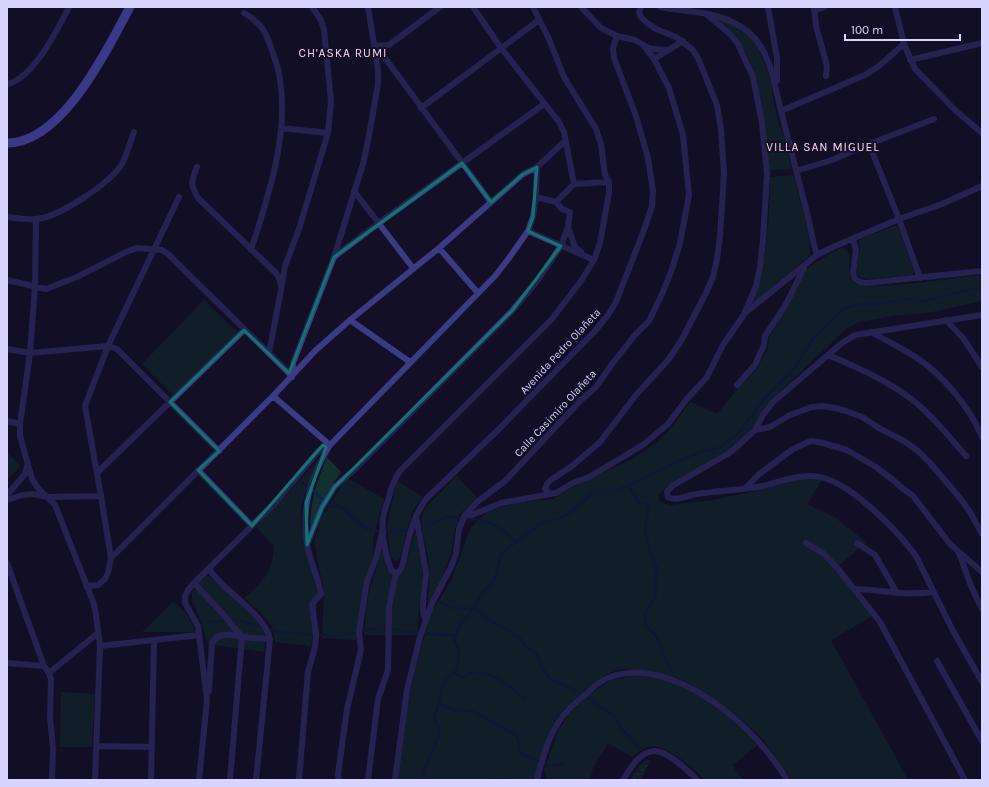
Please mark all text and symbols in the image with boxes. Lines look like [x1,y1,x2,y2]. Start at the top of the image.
scale bar [845,16,960,42]
text: 100 m [851,23,883,37]
district label: CH'ASKA RUMI [299,46,387,60]
district label: VILLA SAN MIGUEL [766,140,880,154]
street label: Avenida Pedro Olañeta [517,306,603,397]
street label: Calle Casimiro Olañeta [512,367,599,459]

